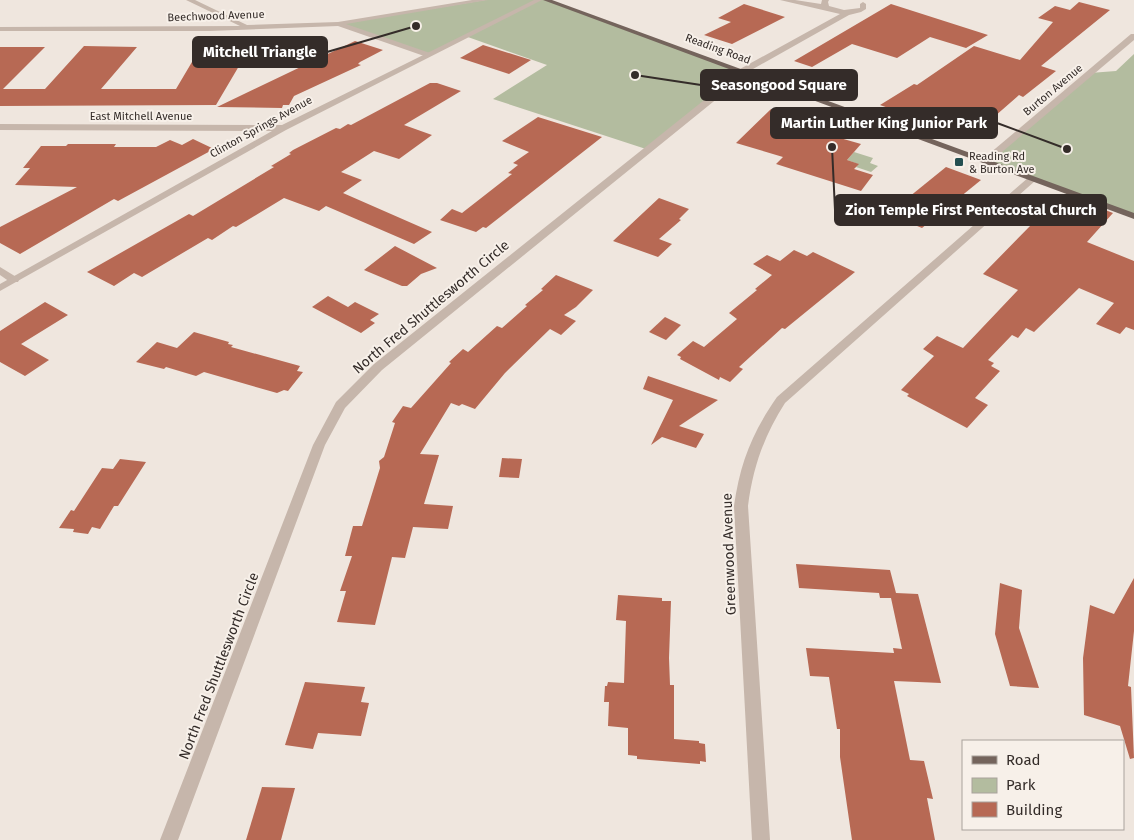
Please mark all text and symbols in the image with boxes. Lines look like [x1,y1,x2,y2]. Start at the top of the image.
street label: Beechwood Avenue [167,8,265,24]
street label: Reading Road [684,31,752,67]
callout: Mitchell Triangle [193,37,327,67]
text: Mitchell Triangle [203,43,317,61]
street label: Burton Avenue [1021,61,1085,119]
callout: Seasongood Square [701,70,857,100]
text: Seasongood Square [711,76,847,94]
street label: Clinton Springs Avenue [208,93,314,161]
callout: Martin Luther King Junior Park [771,108,997,138]
street label: East Mitchell Avenue [90,110,192,123]
text: Martin Luther King Junior Park [781,114,988,132]
place label: Reading Rd & Burton Ave [969,150,1035,176]
marker: Reading Rd & Burton Ave [953,156,965,168]
callout: Zion Temple First Pentecostal Church [835,195,1106,225]
text: Zion Temple First Pentecostal Church [845,201,1097,219]
street label: North Fred Shuttlesworth Circle [349,237,513,377]
street label: Greenwood Avenue [718,493,740,615]
street label: North Fred Shuttlesworth Circle [175,570,263,762]
legend [962,740,1124,830]
text: Road [1006,751,1041,769]
text: Park [1006,776,1036,794]
text: Building [1006,801,1062,819]

